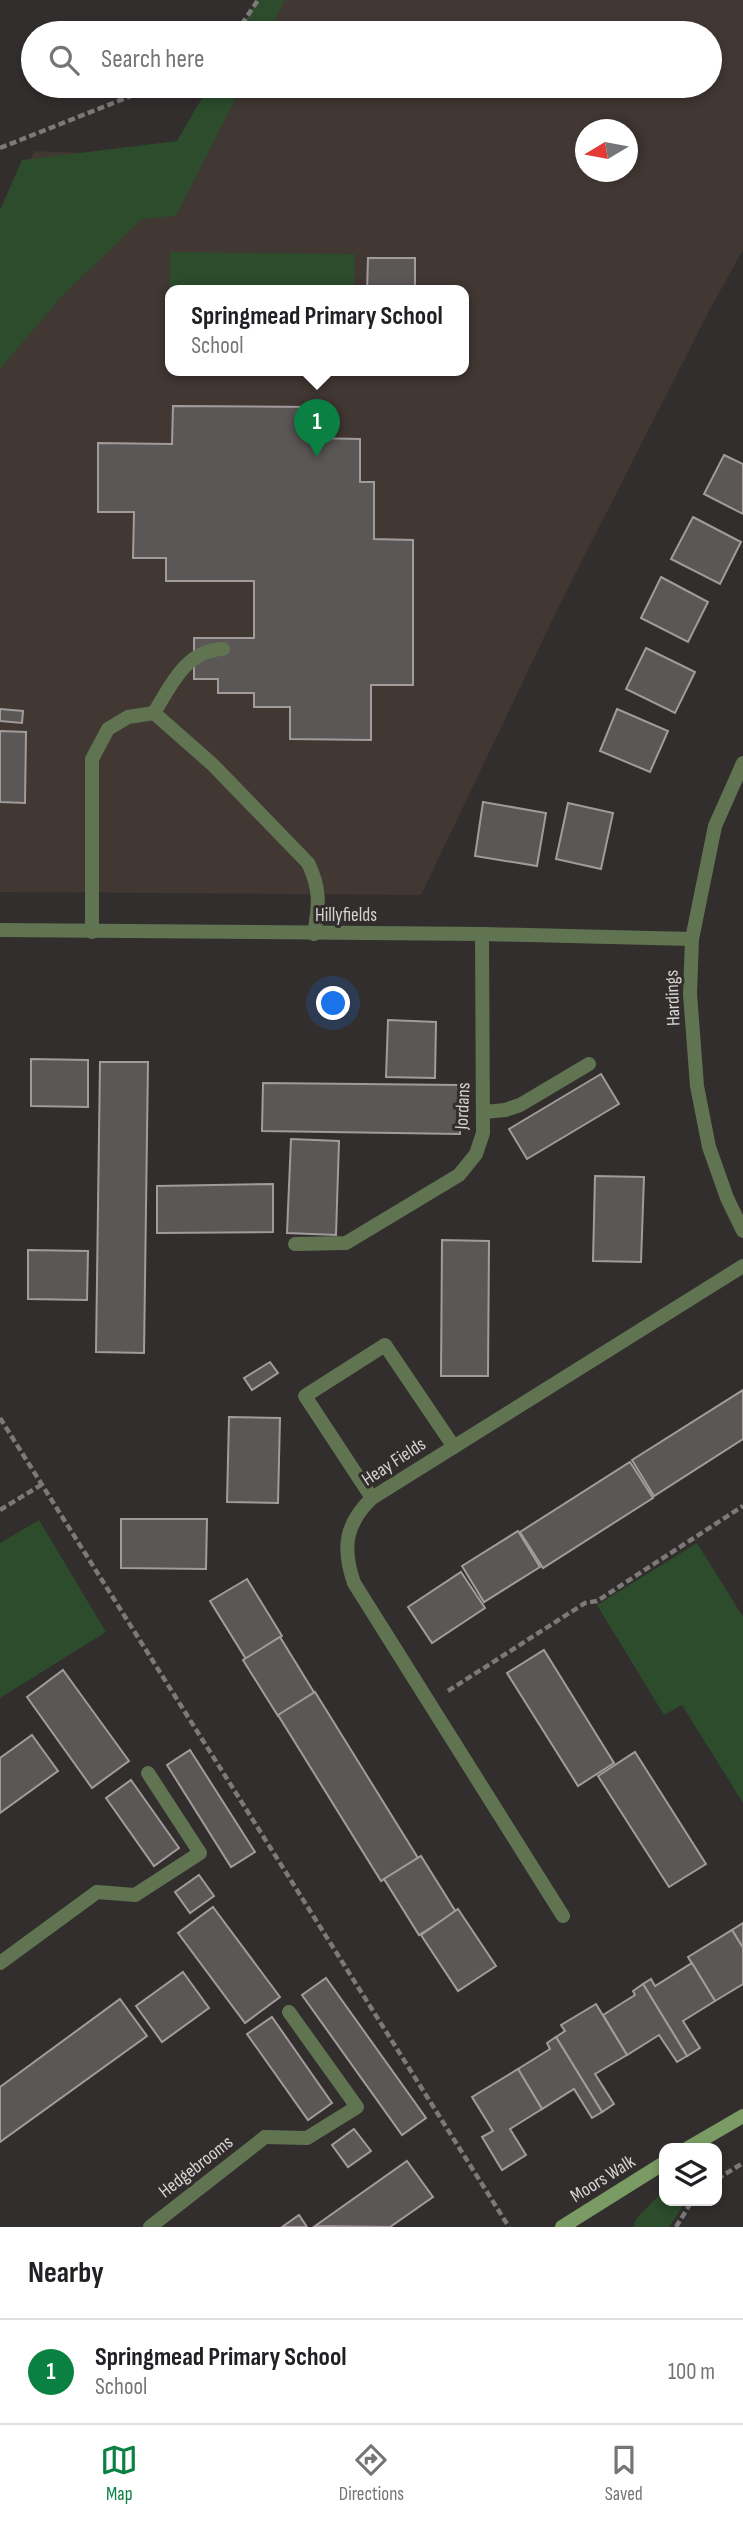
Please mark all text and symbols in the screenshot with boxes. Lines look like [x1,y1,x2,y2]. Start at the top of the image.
search box [21,21,722,98]
icon: search [45,41,83,79]
text: Search here [101,44,204,75]
north arrow [575,119,638,182]
popup [165,285,469,376]
text: Springmead Primary School [191,301,443,332]
text: School [191,332,244,360]
pin: 1 [294,399,340,457]
street label: Hillyfields [315,904,377,927]
street label: Hardings [661,969,685,1026]
your location [316,986,350,1020]
street label: Jordans [450,1082,476,1131]
street label: Heay Fields [358,1433,431,1491]
street label: Hedgebrooms [154,2131,238,2203]
map controls [659,2143,722,2206]
button: layers [659,2143,722,2206]
street label: Moors Walk [566,2150,640,2208]
text: Nearby [28,2255,104,2291]
text: Springmead Primary School [95,2342,347,2373]
text: 1 [46,2358,56,2386]
text: 100 m [668,2358,715,2386]
text: School [95,2373,147,2401]
tab: Map [100,2441,138,2506]
tab: Directions [339,2441,404,2506]
tab: Saved [605,2441,643,2506]

